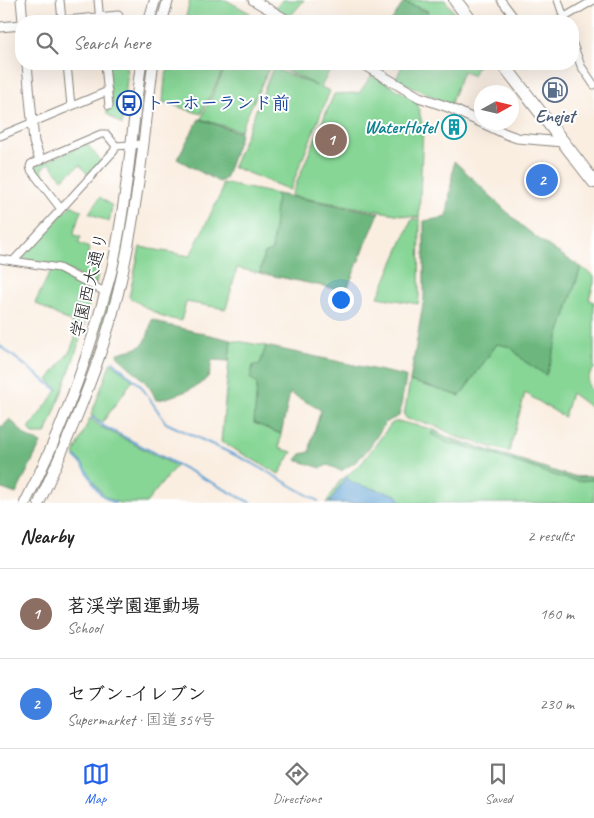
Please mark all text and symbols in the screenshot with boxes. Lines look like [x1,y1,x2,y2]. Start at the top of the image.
search box [15,15,579,70]
icon: search [33,29,61,57]
text: Search here [73,31,150,55]
fuel station icon: Enejet [542,77,568,103]
north arrow [474,85,519,130]
bus stop icon: トーホーランド前 [116,90,142,116]
place label: トーホーランド前 [146,92,290,114]
place label: Enejet [535,105,578,127]
building icon: WaterHotel [441,114,467,140]
place label: WaterHotel [364,116,440,138]
pin: 1 [315,121,347,159]
pin: 2 [526,161,558,199]
street label: 学園西大通り [65,230,113,340]
your location [328,287,354,313]
text: Nearby [20,523,73,549]
text: 2 results [527,526,574,546]
text: 茗渓学園運動場 [67,594,200,618]
text: 1 [32,604,40,624]
text: 160 m [540,604,574,624]
text: School [67,618,101,638]
text: セブン-イレブン [67,682,206,706]
text: 2 [32,694,40,714]
text: 230 m [540,694,574,714]
text: Supermarket · 国道354号 [67,710,215,730]
tab: Map [82,760,110,807]
tab: Directions [273,760,321,807]
tab: Saved [484,760,512,807]

